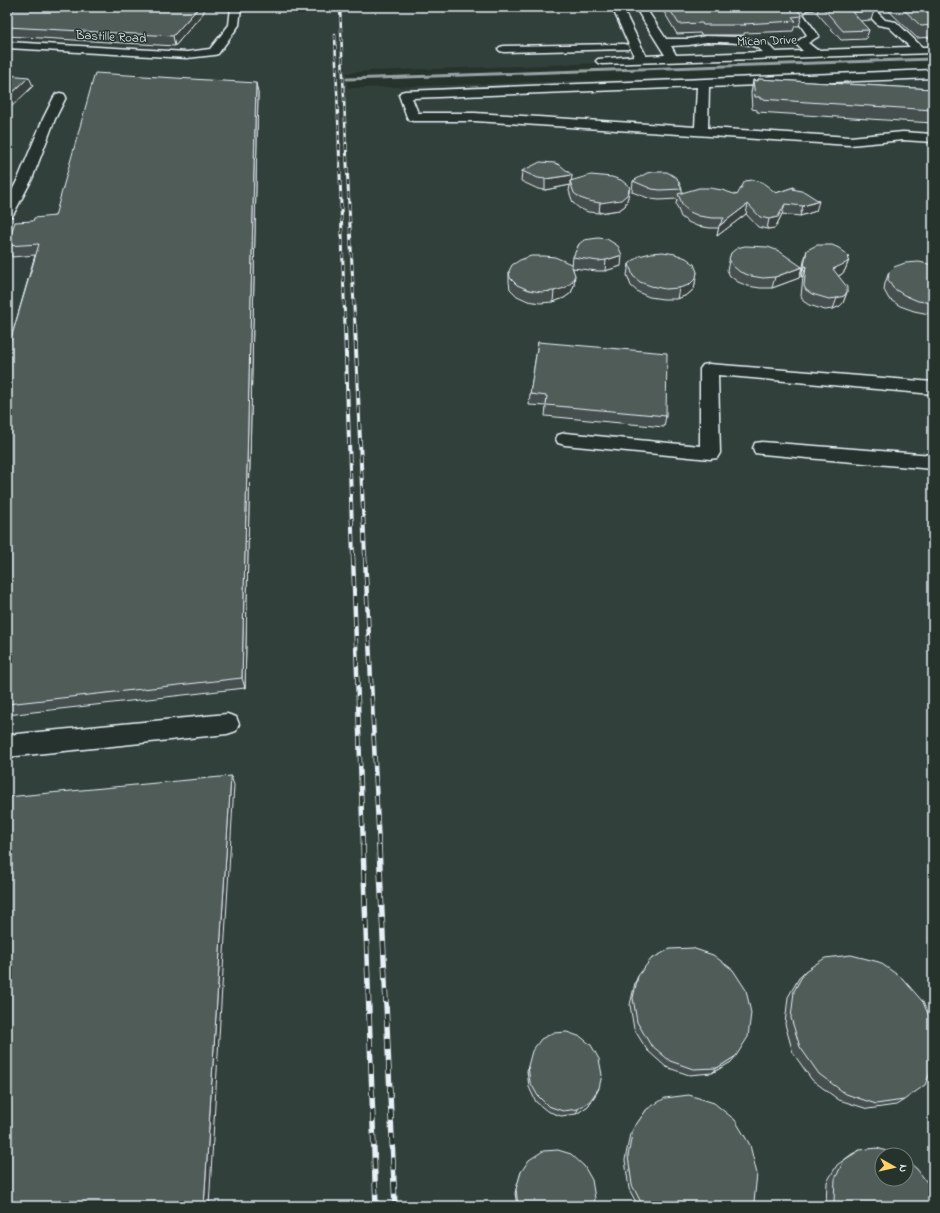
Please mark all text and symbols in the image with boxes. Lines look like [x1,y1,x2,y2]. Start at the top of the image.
street label: Bastille Road [74,26,148,48]
street label: Mican Drive [737,30,797,52]
north arrow [874,1147,914,1187]
text: N [894,1163,911,1173]

